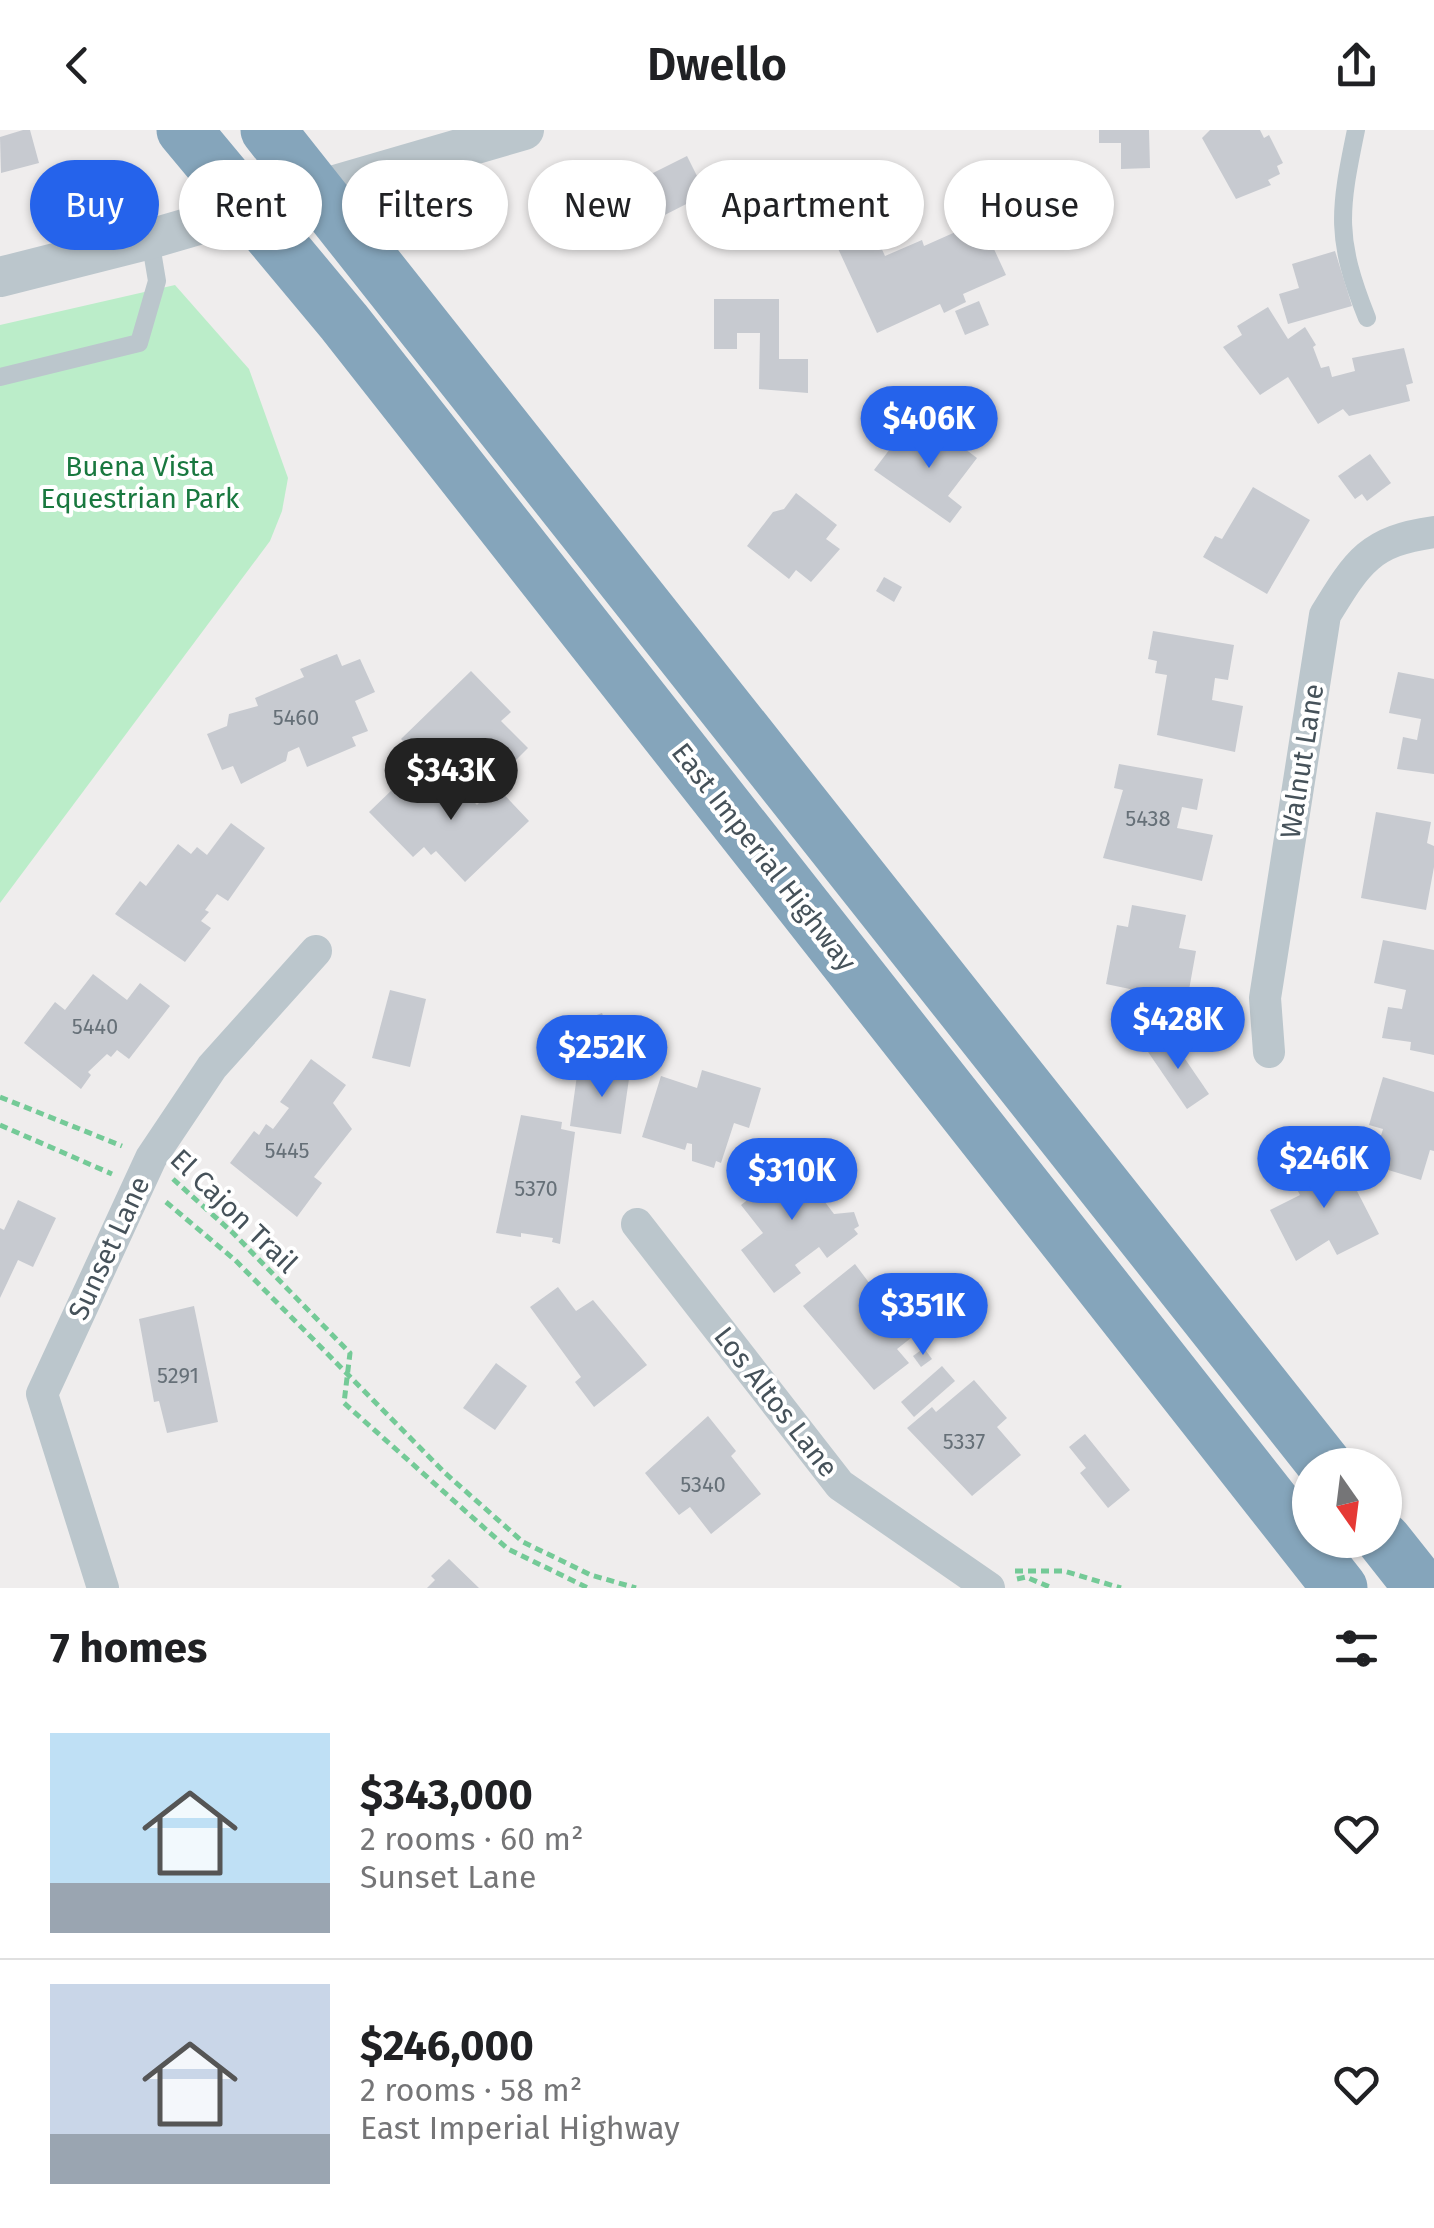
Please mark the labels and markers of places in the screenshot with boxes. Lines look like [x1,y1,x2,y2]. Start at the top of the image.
pin: $406K [859,386,999,471]
pin: $343K [381,738,521,823]
pin: $428K [1108,987,1248,1072]
pin: $252K [532,1015,672,1100]
pin: $246K [1254,1126,1394,1211]
pin: $310K [722,1138,862,1223]
pin: $351K [853,1273,993,1358]

